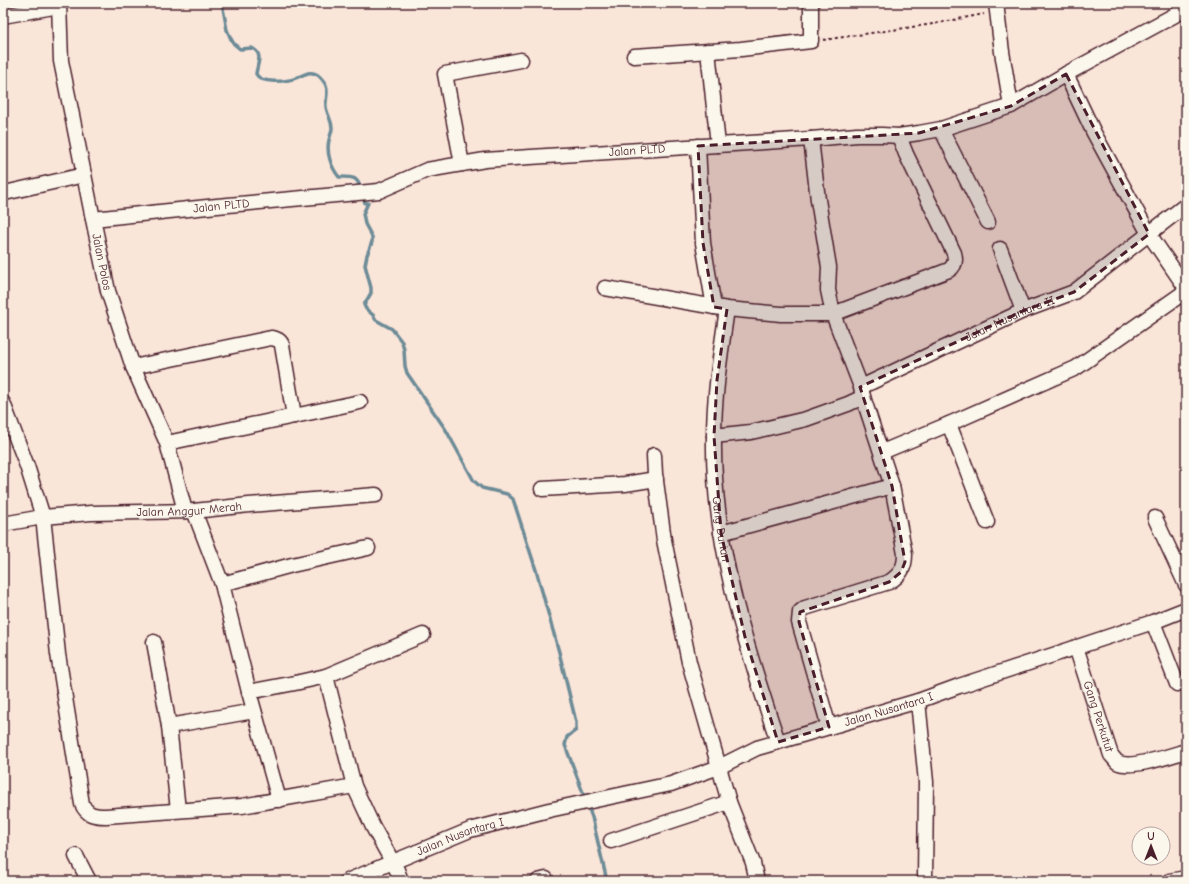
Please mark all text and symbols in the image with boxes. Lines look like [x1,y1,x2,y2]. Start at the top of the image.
street label: Jalan PLTD [608,141,666,159]
street label: Jalan PLTD [192,196,250,215]
street label: Jalan Polos [89,232,115,291]
street label: Jalan Nusantara II [963,293,1057,344]
street label: Gang Durian [709,496,733,563]
street label: Jalan Anggur Merah [136,499,243,519]
street label: Gang Perkutut [1080,679,1117,754]
street label: Jalan Nusantara I [843,689,935,729]
street label: Jalan Nusantara I [415,815,506,858]
north arrow [1131,826,1171,866]
text: U [1147,830,1155,843]

